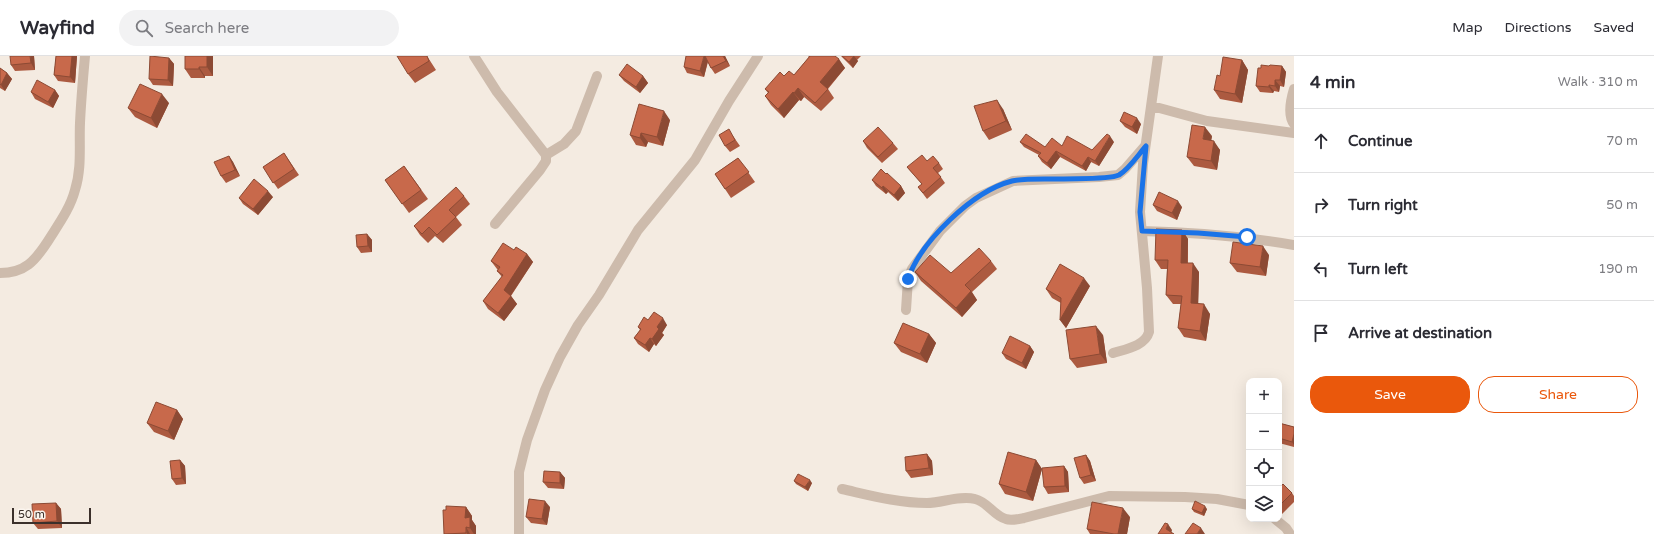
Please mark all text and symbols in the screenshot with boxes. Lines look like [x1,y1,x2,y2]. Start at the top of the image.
search box [119,10,399,46]
text: Wayfind [20,17,95,39]
icon: search [133,17,155,39]
text: Search here [165,19,249,37]
text: Map [1452,19,1483,36]
text: Directions [1505,19,1572,36]
text: Saved [1594,19,1634,36]
text: 4 min [1310,72,1355,93]
text: Walk · 310 m [1558,74,1638,90]
icon: ahead [1310,130,1332,152]
text: Continue [1348,132,1412,150]
text: 70 m [1606,133,1638,149]
icon: right [1310,194,1332,216]
text: Turn right [1348,196,1418,214]
text: 50 m [1606,197,1638,213]
route start [1238,228,1256,246]
icon: left [1310,258,1332,280]
text: Turn left [1348,260,1408,278]
text: 190 m [1598,261,1638,277]
route end [899,270,917,288]
icon: arrive [1310,322,1332,344]
text: Arrive at destination [1348,324,1492,342]
button: Save [1310,376,1470,413]
button: Share [1478,376,1638,413]
map controls [1246,378,1282,522]
button: + [1246,378,1282,414]
button: − [1246,414,1282,450]
button: locate [1246,450,1282,486]
button: layers [1246,486,1282,522]
scale bar [12,506,91,525]
text: 50 m [18,508,45,521]

